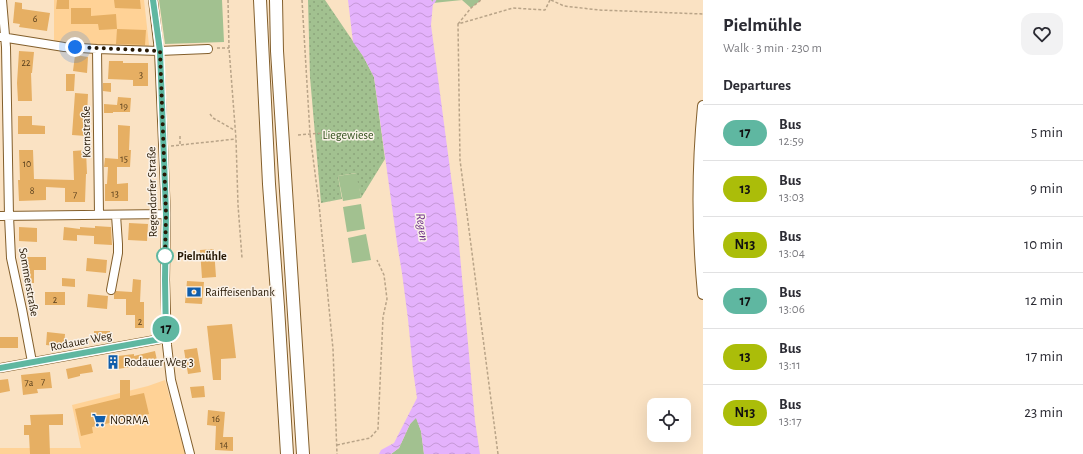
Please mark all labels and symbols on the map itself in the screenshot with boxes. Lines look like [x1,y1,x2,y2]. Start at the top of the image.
house number: 6 [33,14,38,24]
your location [65,37,85,57]
house number: 22 [21,58,31,68]
house number: 3 [139,70,143,80]
house number: 19 [120,101,128,111]
street label: Kornstraße [80,106,92,158]
park label: Liegewiese [322,129,374,141]
street label: Regendorfer Straße [145,146,159,238]
house number: 15 [120,154,128,164]
house number: 10 [23,159,31,169]
house number: 8 [30,186,35,196]
house number: 13 [111,189,119,199]
house number: 7 [73,190,77,200]
water label: Regen [413,212,430,242]
street label: Sommerstraße [17,247,41,317]
marker: Pielmühle [156,247,174,265]
place label: Pielmühle [177,250,227,262]
bank icon: Raiffeisenbank [186,284,202,300]
place label: Raiffeisenbank [205,286,275,298]
house number: 2 [53,295,58,305]
line badge: 17 [148,316,184,342]
house number: 2 [138,317,143,327]
street label: Rodauer Weg [49,329,113,353]
building icon: Rodauer Weg 3 [105,354,121,370]
place label: Rodauer Weg 3 [124,356,194,368]
house number: 7 [41,377,45,387]
house number: 7a [25,378,34,388]
supermarket icon: NORMA [91,412,107,428]
place label: NORMA [110,414,149,426]
house number: 16 [212,414,220,424]
house number: 14 [220,440,228,450]

